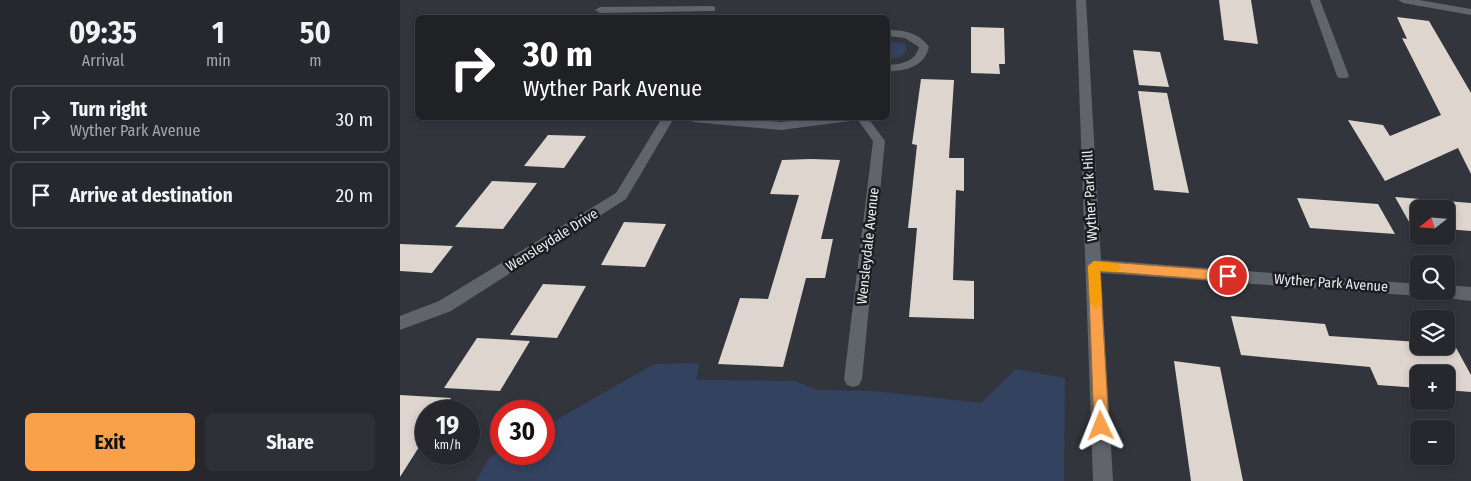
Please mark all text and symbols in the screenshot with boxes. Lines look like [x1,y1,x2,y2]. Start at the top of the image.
text: 09:35 [69,15,137,51]
text: 1 [212,15,225,51]
text: 50 [300,15,331,51]
text: 30 m [523,33,593,75]
icon: right [440,35,505,100]
text: Arrival [82,51,124,70]
text: min [206,51,231,70]
text: m [309,51,322,70]
text: Wyther Park Avenue [523,75,702,102]
text: Turn right [70,98,147,121]
icon: right [27,105,55,133]
text: 30 m [335,108,373,131]
text: Wyther Park Avenue [70,121,200,140]
street label: Wyther Park Hill [1079,150,1101,242]
icon: arrive [27,181,55,209]
text: Arrive at destination [70,184,233,207]
text: 20 m [336,184,373,207]
street label: Wensleydale Avenue [853,187,883,305]
north arrow [1410,200,1455,245]
map controls [1410,200,1455,465]
street label: Wensleydale Drive [503,205,601,275]
pin [1207,255,1249,297]
button: search [1410,255,1455,300]
icon: arrive [1214,262,1242,290]
street label: Wyther Park Avenue [1274,271,1389,295]
button: layers [1410,310,1455,355]
button: + [1410,365,1455,410]
position arrow [1074,399,1126,451]
speed limit sign: 30 [490,400,555,465]
text: 19 [436,411,459,441]
button: Exit [25,413,195,471]
button: Share [205,413,375,471]
button: − [1410,420,1455,465]
text: km/h [434,438,461,452]

